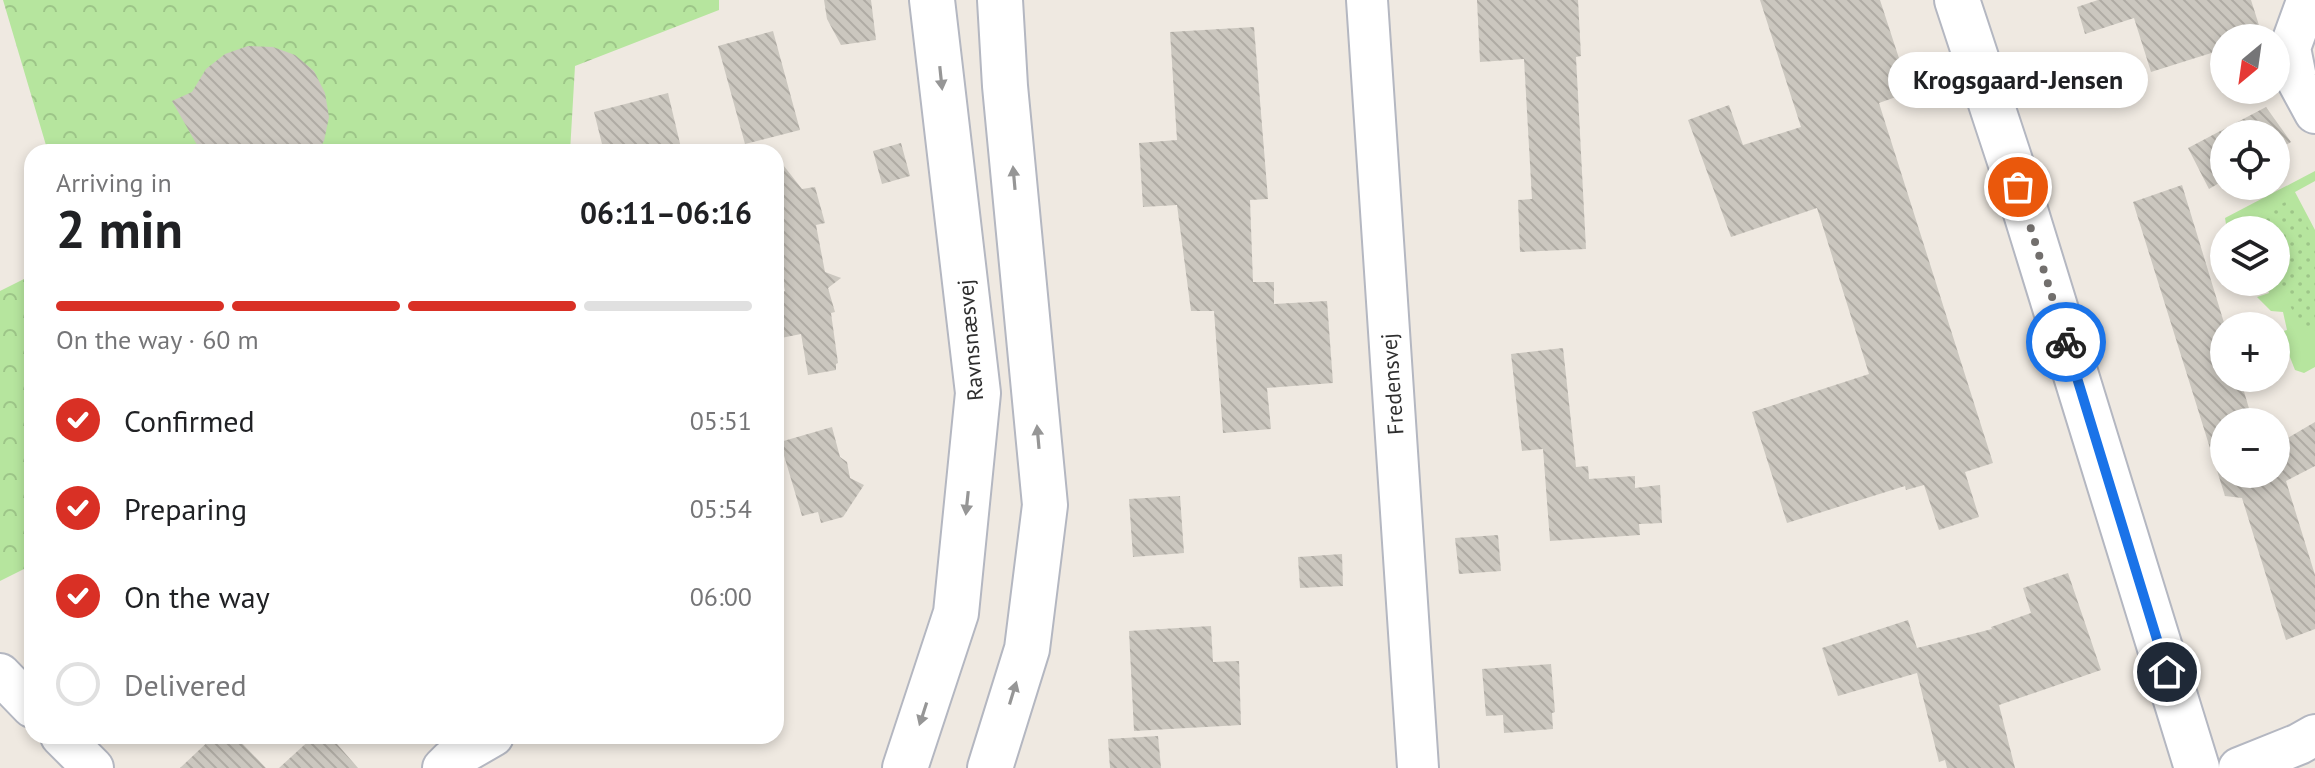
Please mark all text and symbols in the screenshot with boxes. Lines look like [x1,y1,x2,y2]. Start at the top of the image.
north arrow [2210,24,2290,104]
map controls [2210,24,2290,488]
callout: Krogsgaard-Jensen [1888,51,2148,107]
text: Krogsgaard-Jensen [1913,63,2123,96]
one-way arrow [934,65,947,90]
button: locate [2210,120,2290,200]
pin [1984,153,2052,221]
one-way arrow [1007,165,1020,190]
icon: bag [1996,165,2040,209]
text: Arriving in [56,166,172,199]
text: 06:11–06:16 [580,193,752,232]
text: 2 min [56,195,183,262]
button: layers [2210,216,2290,296]
street label: Ravnsnæsvej [951,278,989,402]
courier [2026,302,2106,382]
button: + [2210,312,2290,392]
icon: bike [2044,320,2088,364]
text: On the way · 60 m [56,323,259,356]
street label: Fredensvej [1374,332,1410,436]
icon: check [56,398,100,442]
text: Confirmed [124,401,255,440]
text: 05:51 [690,404,752,437]
button: − [2210,408,2290,488]
one-way arrow [1032,424,1045,449]
icon: check [56,486,100,530]
text: Preparing [124,489,247,528]
one-way arrow [961,491,974,516]
text: 05:54 [690,492,752,525]
icon: check [56,574,100,618]
text: On the way [124,577,270,616]
text: 06:00 [690,580,752,613]
pin [2133,638,2201,706]
icon: home [2145,650,2189,694]
text: Delivered [124,665,247,704]
one-way arrow [1007,681,1020,705]
one-way arrow [916,702,928,726]

